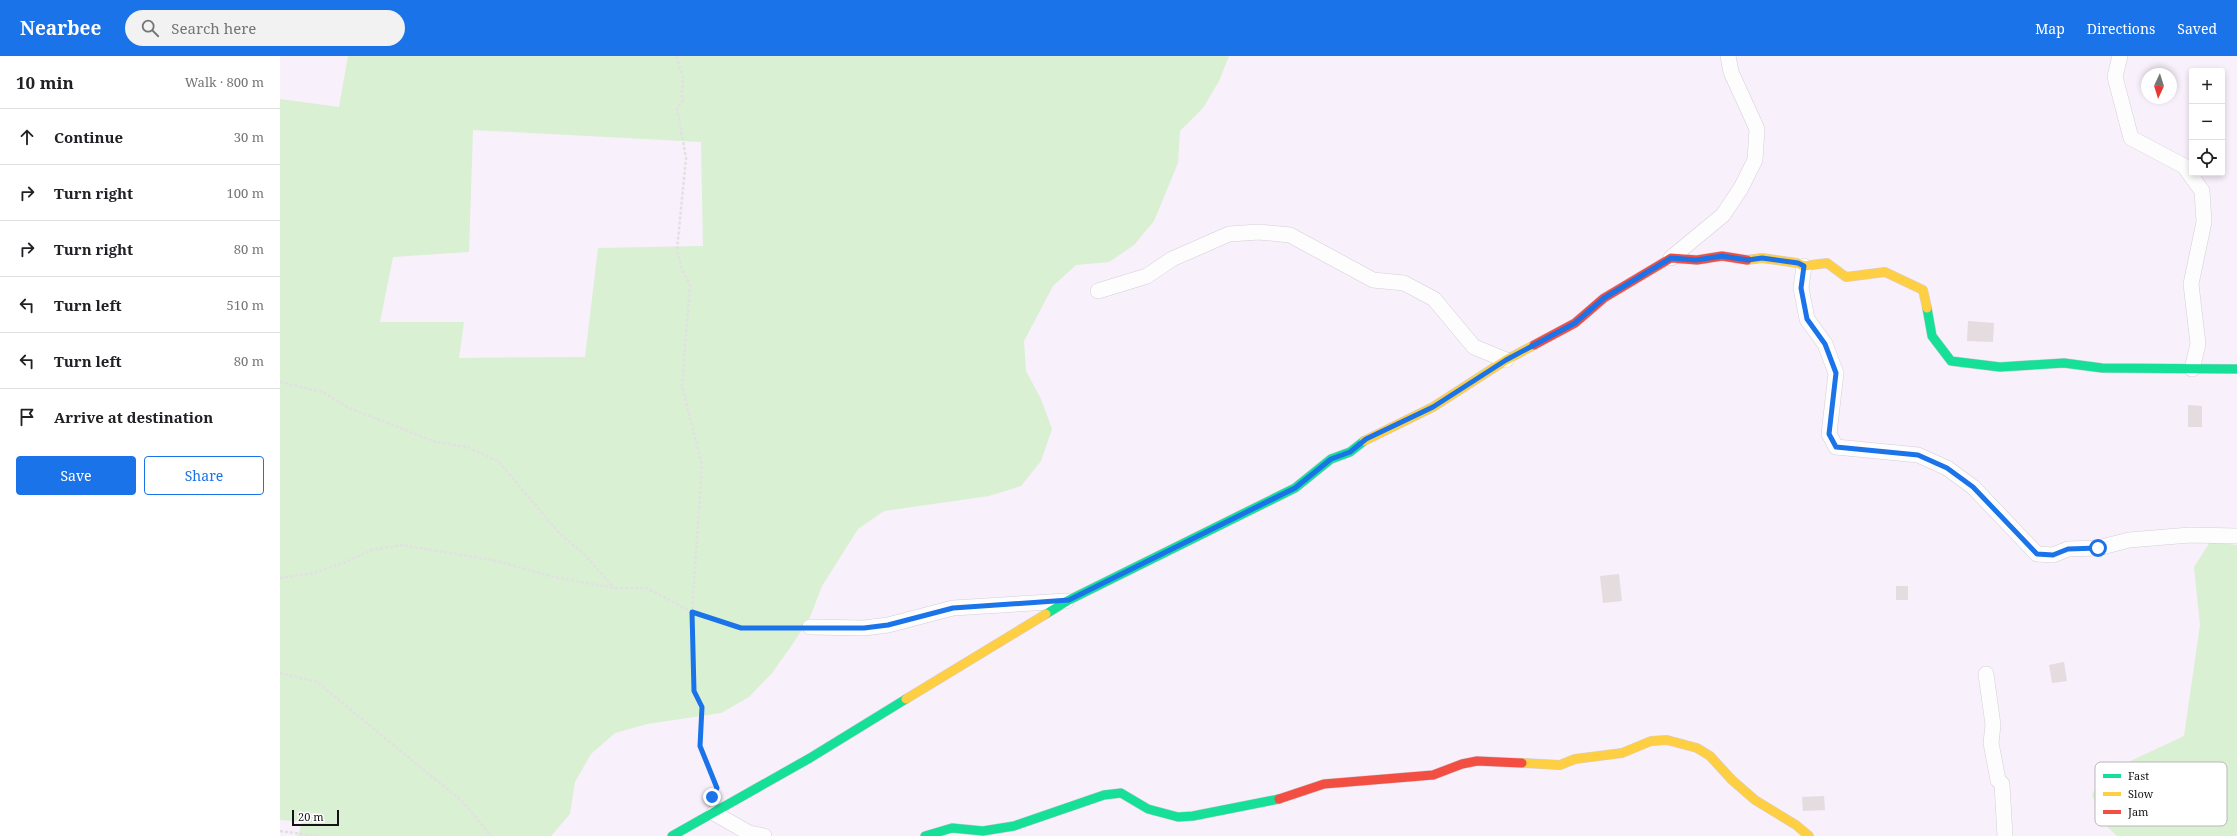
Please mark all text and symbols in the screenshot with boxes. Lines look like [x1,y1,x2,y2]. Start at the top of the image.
search box [125,10,405,46]
text: Nearbee [20,15,101,41]
icon: search [139,17,161,39]
text: Search here [171,18,256,38]
text: Map [2035,19,2065,38]
text: Directions [2087,19,2155,38]
text: Saved [2177,19,2217,38]
north arrow [2141,68,2177,104]
map controls [2189,68,2225,176]
button: + [2189,68,2225,104]
text: 10 min [16,71,74,94]
text: Walk · 800 m [185,73,264,91]
button: − [2189,104,2225,140]
icon: ahead [16,126,38,148]
text: Continue [54,127,123,147]
text: 30 m [234,128,264,146]
button: locate [2189,140,2225,176]
icon: right [16,182,38,204]
text: Turn right [54,183,133,203]
text: 100 m [227,184,264,202]
icon: right [16,238,38,260]
text: Turn right [54,239,133,259]
text: 80 m [234,240,264,258]
icon: left [16,294,38,316]
text: Turn left [54,295,122,315]
text: 510 m [227,296,264,314]
icon: left [16,350,38,372]
text: Turn left [54,351,122,371]
text: 80 m [234,352,264,370]
icon: arrive [16,406,38,428]
text: Arrive at destination [54,407,213,427]
button: Save [16,456,136,495]
button: Share [144,456,264,495]
route start [2089,539,2107,557]
legend [2095,762,2227,826]
text: Fast [2128,768,2149,783]
text: Slow [2128,786,2154,801]
route end [703,788,721,806]
text: Jam [2127,804,2149,819]
scale bar [292,808,339,827]
text: 20 m [298,809,324,824]

